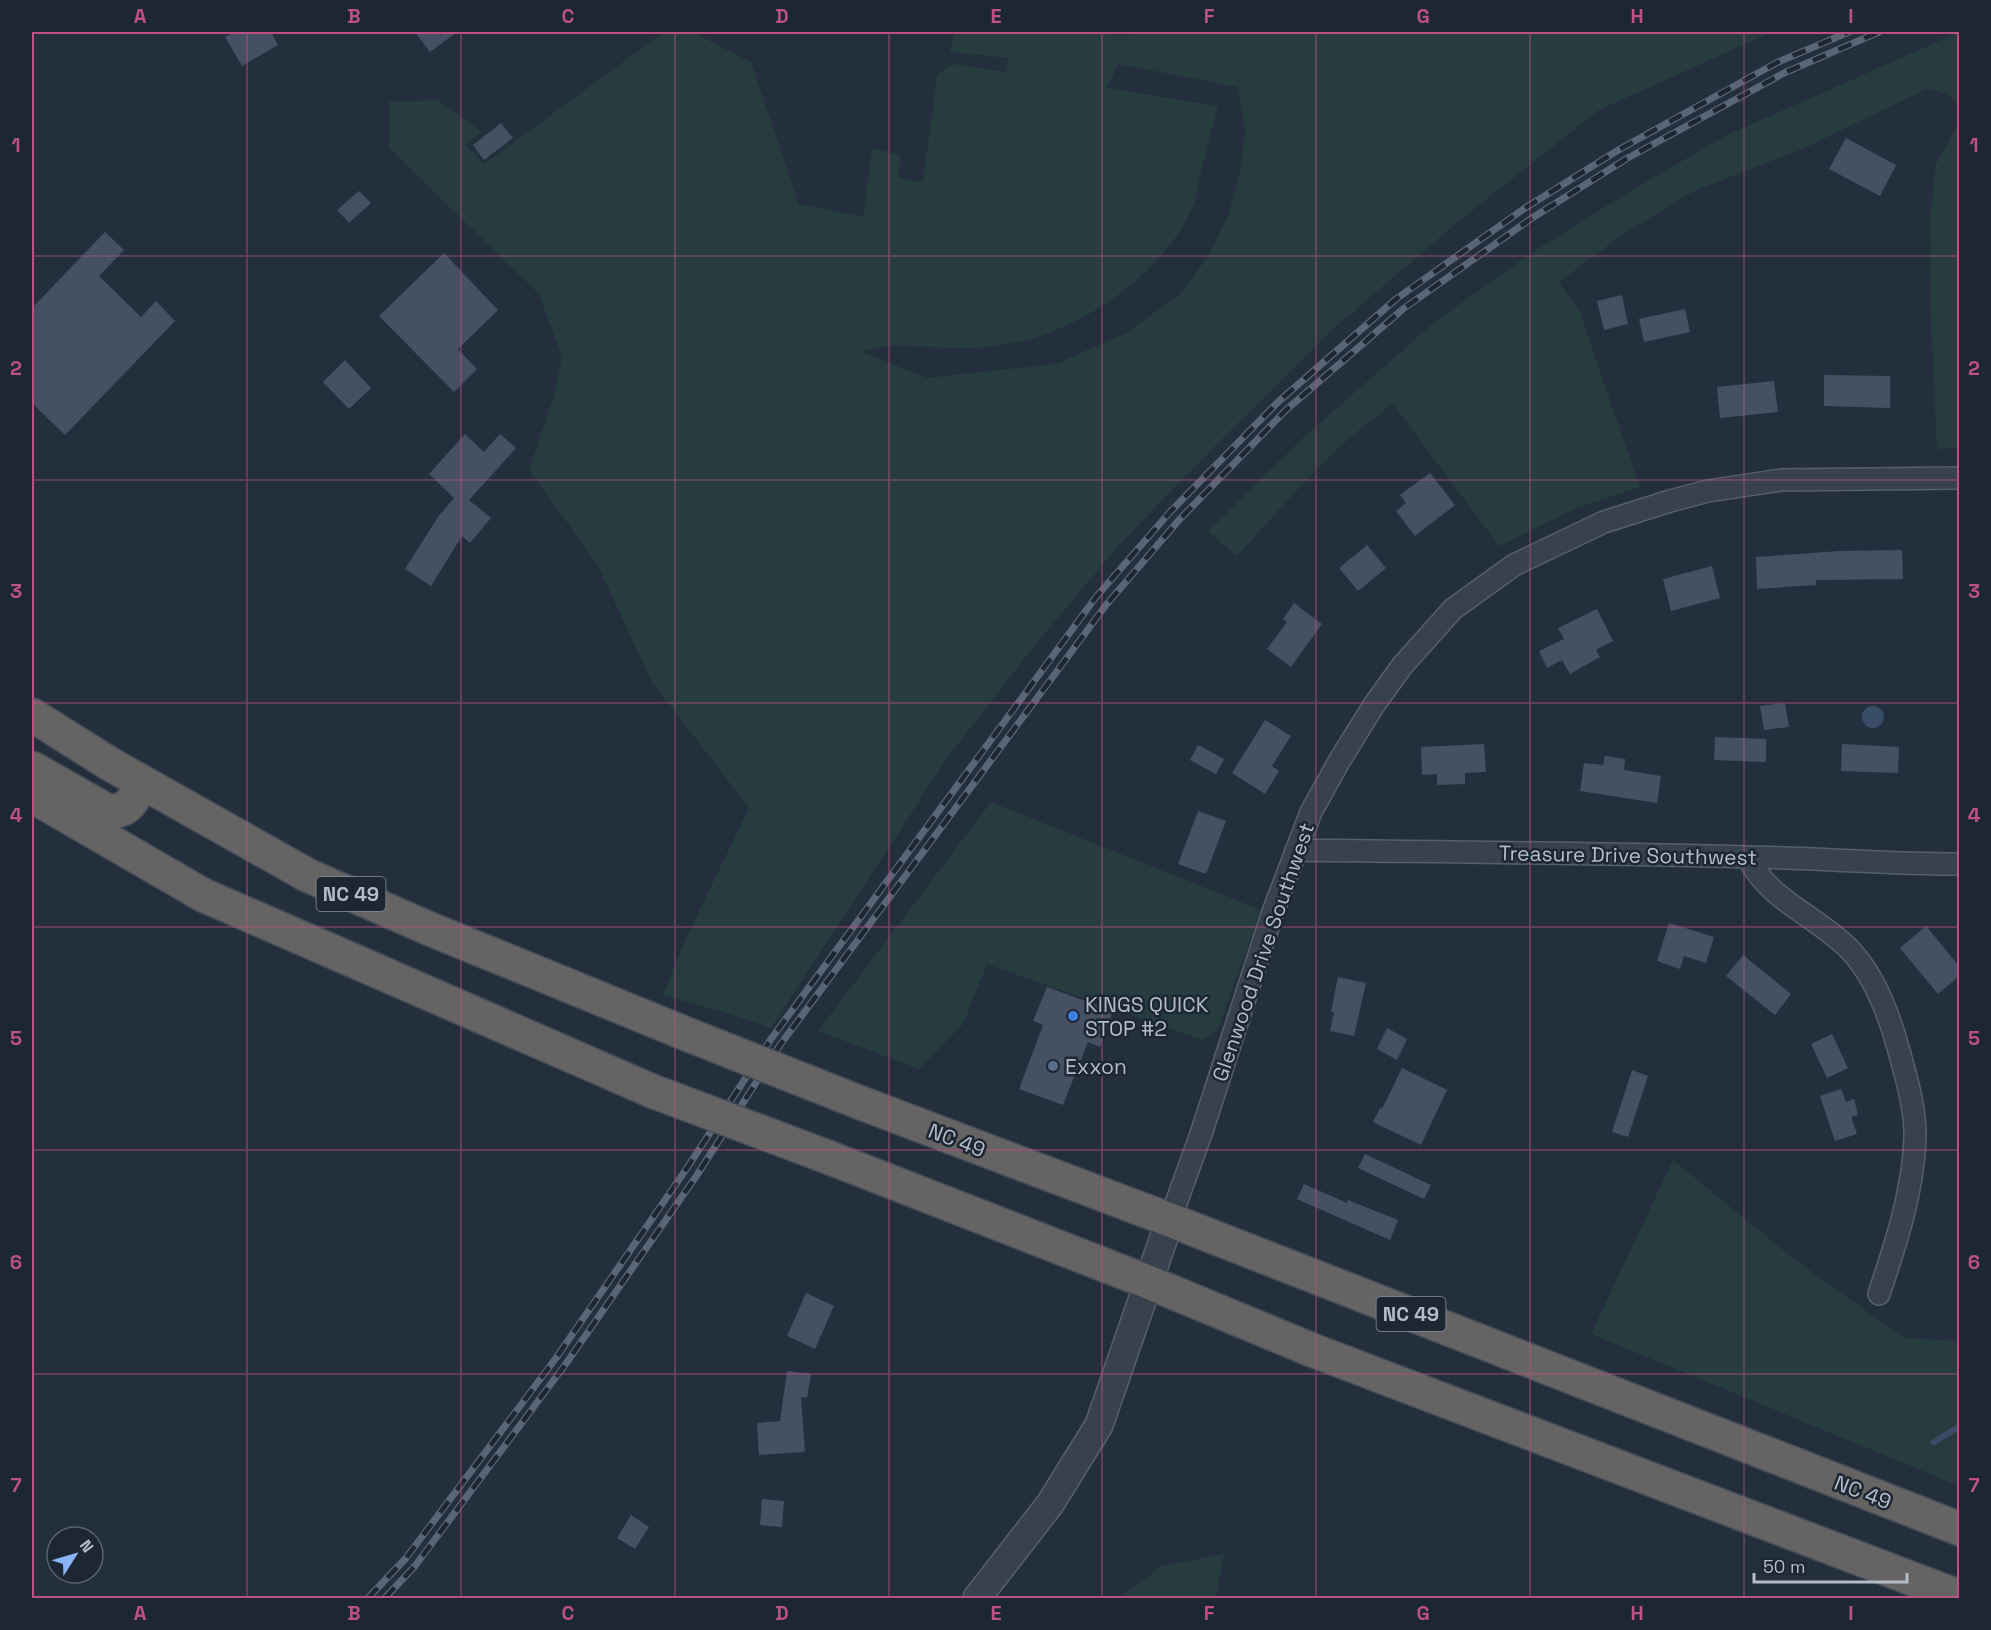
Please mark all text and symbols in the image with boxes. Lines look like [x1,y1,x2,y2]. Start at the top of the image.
text: A [134,3,147,29]
text: B [347,3,361,29]
text: C [562,3,575,29]
text: D [775,3,789,29]
text: E [990,3,1002,29]
text: F [1204,3,1215,29]
text: G [1416,3,1430,29]
text: H [1630,3,1644,29]
text: I [1848,3,1854,29]
text: 1 [11,132,21,158]
text: 1 [1969,132,1979,158]
text: 2 [10,355,22,381]
text: 2 [1968,355,1980,381]
text: 3 [10,578,22,604]
text: 3 [1968,578,1980,604]
text: 4 [10,802,23,828]
text: 4 [1968,802,1981,828]
street label: Glenwood Drive Southwest [1206,819,1320,1085]
street label: Treasure Drive Southwest [1499,839,1757,871]
road number: NC 49 [316,877,386,911]
place label: KINGS QUICK STOP #2 [1085,991,1209,1042]
marker: KINGS QUICK STOP #2 [1066,1009,1080,1023]
text: 5 [10,1025,22,1051]
text: 5 [1968,1025,1980,1051]
place label: Exxon [1065,1053,1127,1080]
marker: Exxon [1046,1059,1060,1073]
street label: NC 49 [925,1117,989,1163]
text: 6 [10,1249,22,1275]
text: 6 [1968,1249,1980,1275]
road number: NC 49 [1376,1297,1446,1331]
street label: NC 49 [1831,1469,1895,1515]
text: 7 [10,1472,22,1498]
text: 7 [1968,1472,1980,1498]
north arrow [45,1525,105,1585]
text: N [75,1536,98,1557]
scale bar [1754,1546,1907,1584]
text: 50 m [1763,1555,1805,1578]
text: A [134,1600,147,1626]
text: B [347,1600,361,1626]
text: C [562,1600,575,1626]
text: D [775,1600,789,1626]
text: E [990,1600,1002,1626]
text: F [1204,1600,1215,1626]
text: G [1416,1600,1430,1626]
text: H [1630,1600,1644,1626]
text: I [1848,1600,1854,1626]

